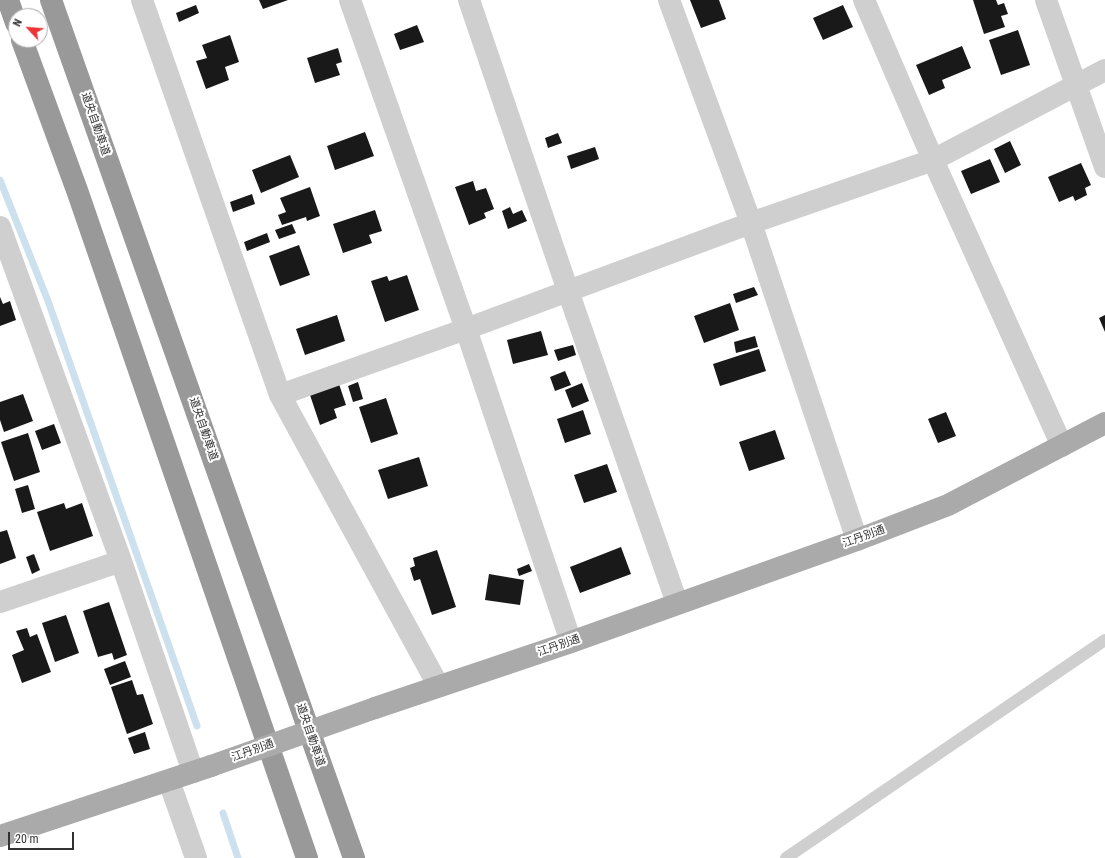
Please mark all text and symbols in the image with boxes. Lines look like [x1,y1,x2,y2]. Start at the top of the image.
north arrow [8,8,48,48]
text: N [10,17,25,29]
street label: 道央自動車道 [78,91,112,157]
street label: 道央自動車道 [186,396,220,462]
street label: 江丹別通 [841,523,887,551]
street label: 江丹別通 [536,633,582,659]
street label: 道央自動車道 [293,702,327,768]
street label: 江丹別通 [230,737,276,765]
scale bar [10,824,76,850]
text: 20 m [15,832,39,846]

